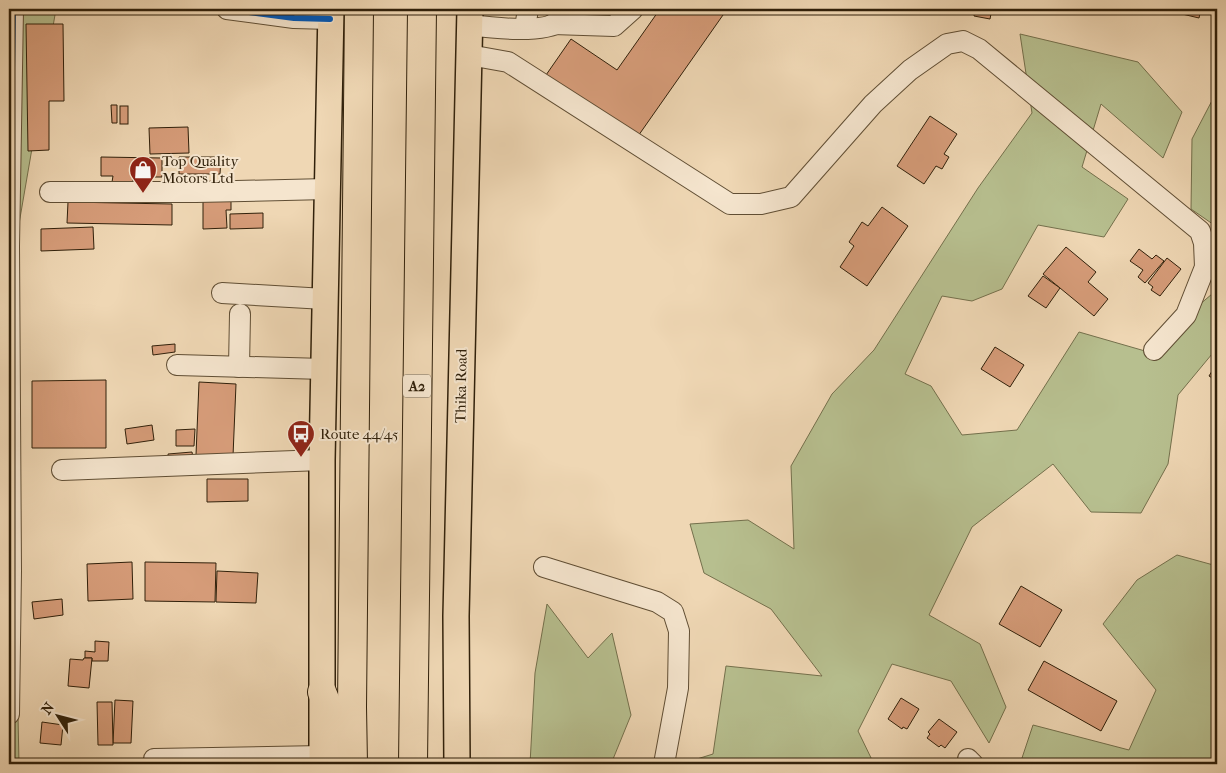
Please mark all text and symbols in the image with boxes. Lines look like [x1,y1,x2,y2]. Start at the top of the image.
place label: Top Quality Motors Ltd [162,152,240,187]
shop icon: Top Quality Motors Ltd [128,155,158,194]
street label: Thika Road [451,348,471,423]
road number: A2 [403,374,431,398]
bus stop icon: Route 44/45 [286,419,316,458]
place label: Route 44/45 [320,425,399,443]
north arrow [32,690,82,740]
text: N [38,699,58,718]

